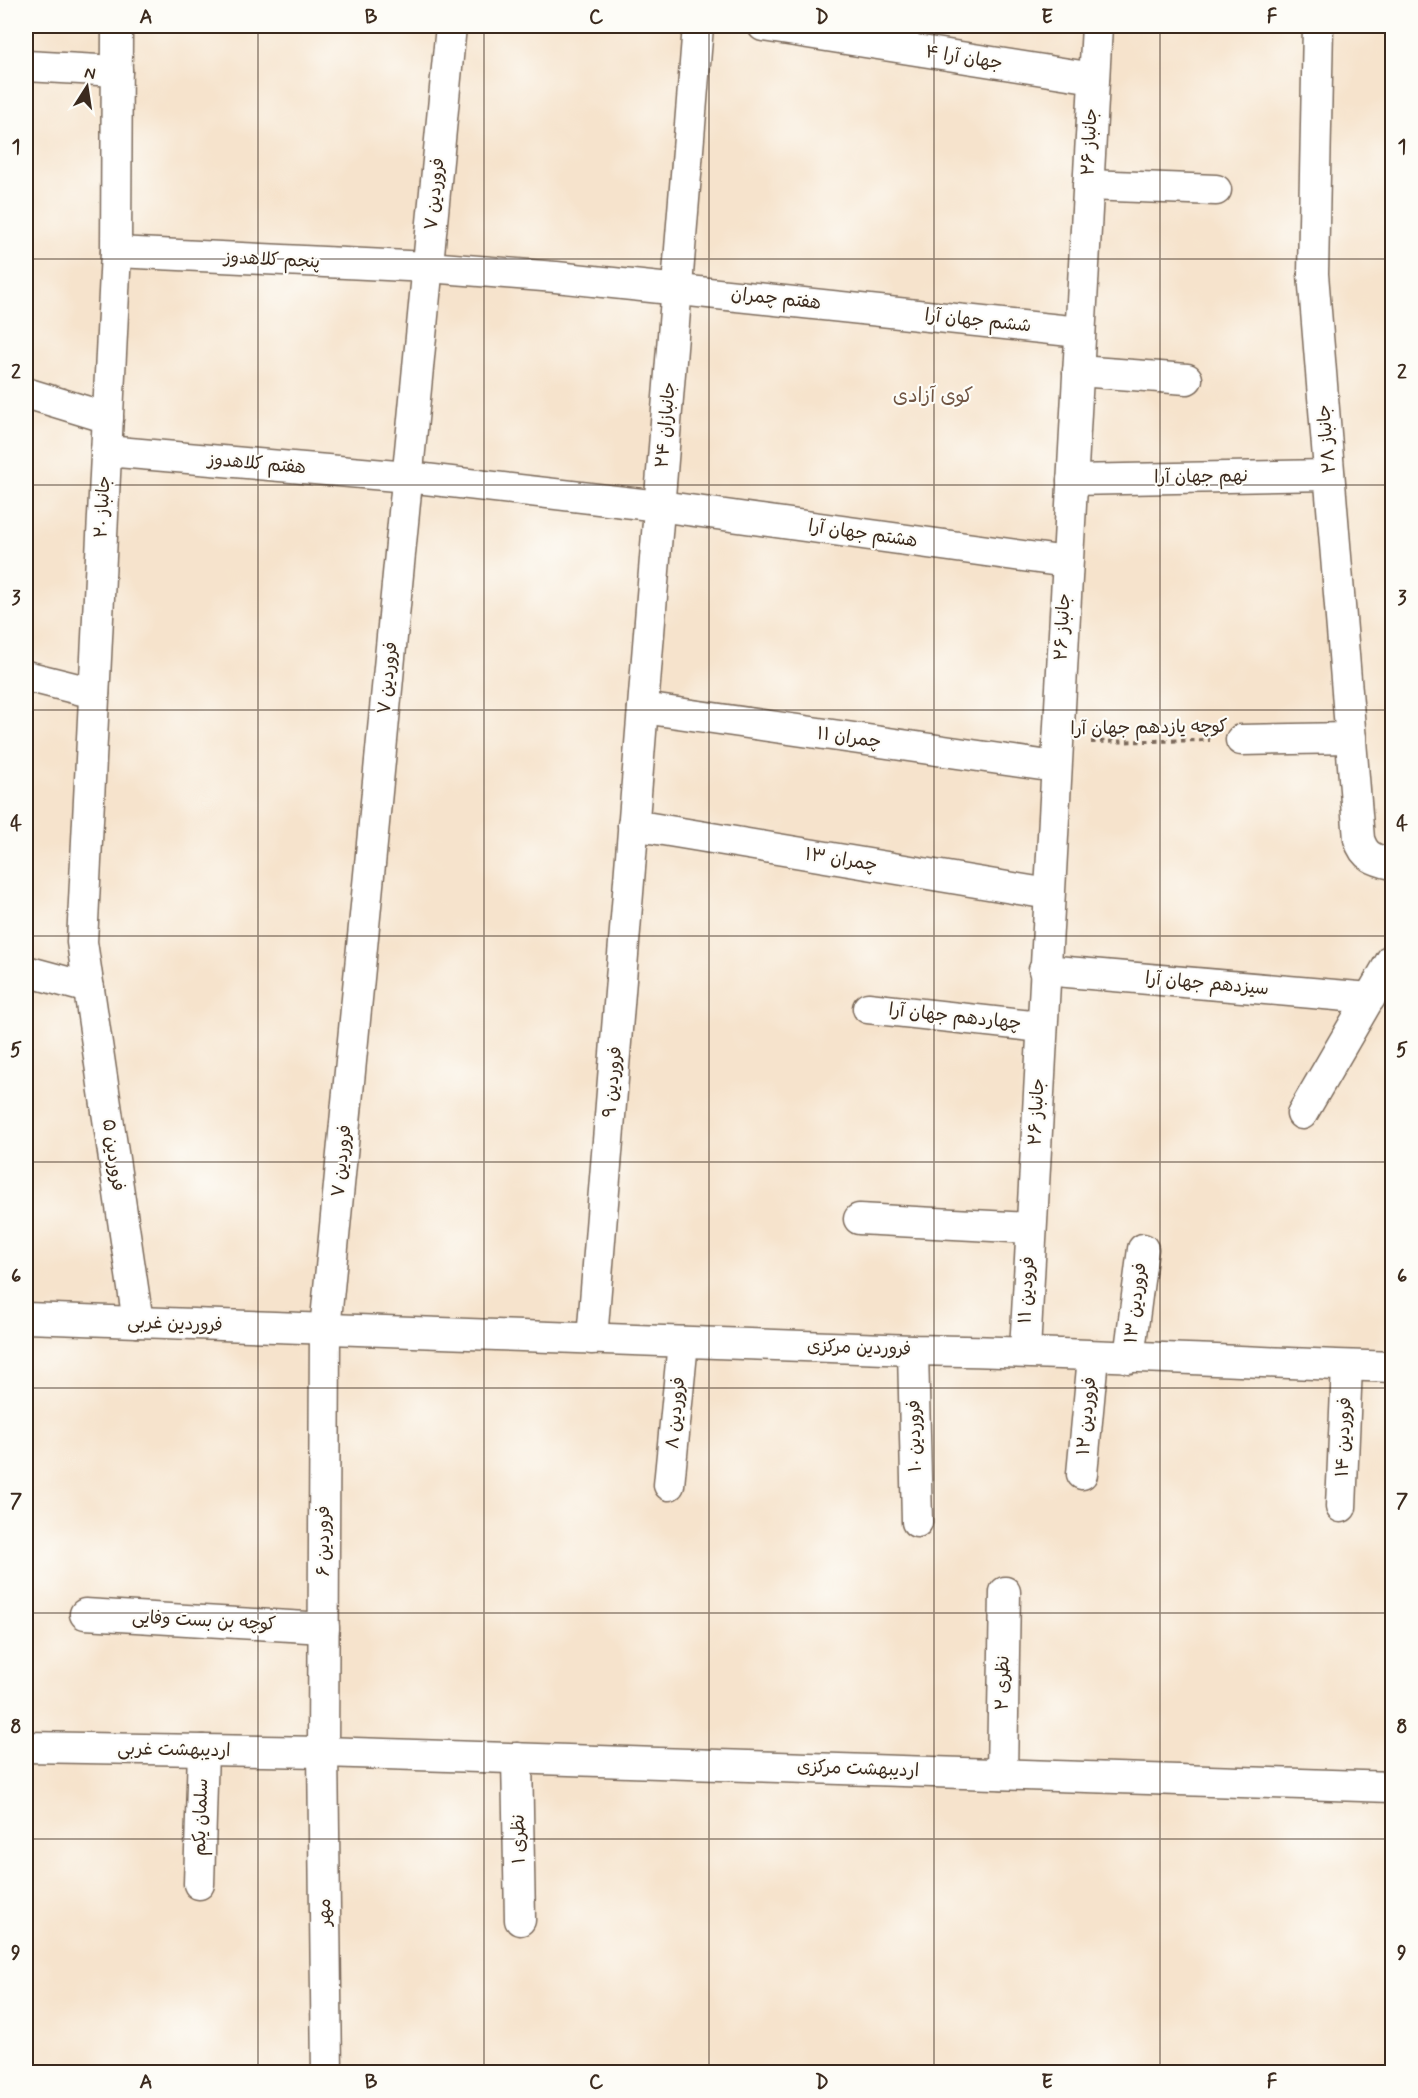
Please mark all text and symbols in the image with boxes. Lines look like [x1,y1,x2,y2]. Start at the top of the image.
text: A [139,4,153,31]
text: B [365,4,378,31]
text: C [589,4,604,31]
text: D [815,4,829,31]
text: E [1041,4,1053,31]
text: F [1267,4,1278,31]
street label: ۴ جهان آرا [924,40,1004,76]
north arrow [57,57,117,117]
text: N [82,62,97,85]
street label: جانباز ۲۶ [1076,108,1104,176]
text: 1 [12,134,20,161]
text: 1 [1398,134,1406,161]
street label: فروردین ۷ [419,157,451,231]
street label: پنجم کلاهدوز [221,245,321,275]
street label: هفتم چمران [730,282,822,317]
street label: ششم جهان آرا [923,303,1032,340]
text: 2 [11,359,21,386]
text: 2 [1397,359,1407,386]
street label: جانبازان ۲۴ [650,381,682,469]
district label: کوی آزادی [893,383,973,410]
street label: جانباز ۲۸ [1312,403,1342,475]
street label: هفتم کلاهدوز [205,448,307,481]
street label: نهم جهان آرا [1154,464,1248,491]
street label: ۲۰ جانباز [89,475,117,539]
street label: هشتم جهان آرا [807,514,919,555]
text: 3 [11,585,21,612]
text: 3 [1397,585,1407,612]
street label: جانباز ۲۶ [1049,593,1077,661]
street label: فروردین ۷ [372,641,404,715]
street label: کوچه یازدهم جهان آرا [1070,715,1228,742]
street label: ۱۱ چمران [815,722,883,754]
text: 4 [10,811,22,838]
text: 4 [1396,811,1408,838]
street label: ۱۳ چمران [803,842,879,878]
street label: سیزدهم جهان آرا [1144,967,1270,1002]
street label: چهاردهم جهان آرا [887,998,1022,1037]
text: 5 [10,1037,22,1064]
text: 5 [1396,1037,1408,1064]
street label: فروردین ۹ [598,1045,628,1119]
street label: جانباز ۲۶ [1023,1078,1051,1146]
street label: فروردین ۵ [96,1117,130,1193]
street label: فروردین ۷ [326,1124,358,1198]
street label: فرودین ۱۱ [1013,1256,1041,1324]
street label: فروردین ۱۳ [1119,1261,1153,1345]
text: 6 [11,1263,21,1290]
text: 6 [1397,1263,1407,1290]
street label: فروردین غربی [127,1310,223,1338]
street label: فروردین مرکزی [806,1334,912,1362]
street label: فروردین ۸ [661,1376,691,1450]
street label: فروردین ۱۲ [1072,1376,1102,1456]
street label: فروردین ۱۴ [1331,1397,1357,1477]
street label: فروردین ۱۰ [902,1400,928,1472]
text: 7 [10,1488,22,1515]
text: 7 [1396,1488,1408,1515]
street label: فروردین ۶ [312,1506,336,1576]
street label: کوچه بن بست وفایی [131,1605,277,1637]
street label: نظری ۲ [991,1655,1015,1711]
text: 8 [10,1714,22,1741]
text: 8 [1396,1714,1408,1741]
street label: اردیبهشت غربی [117,1737,231,1763]
street label: اردیبهشت مرکزی [797,1755,919,1783]
street label: سلمان یکم [188,1778,215,1856]
street label: نظری ۱ [507,1814,531,1864]
street label: مهر [313,1898,337,1928]
text: 9 [11,1940,21,1967]
text: 9 [1397,1940,1407,1967]
text: A [139,2069,153,2096]
text: B [365,2069,378,2096]
text: C [589,2069,604,2096]
text: D [815,2069,829,2096]
text: E [1041,2069,1053,2096]
text: F [1267,2069,1278,2096]

